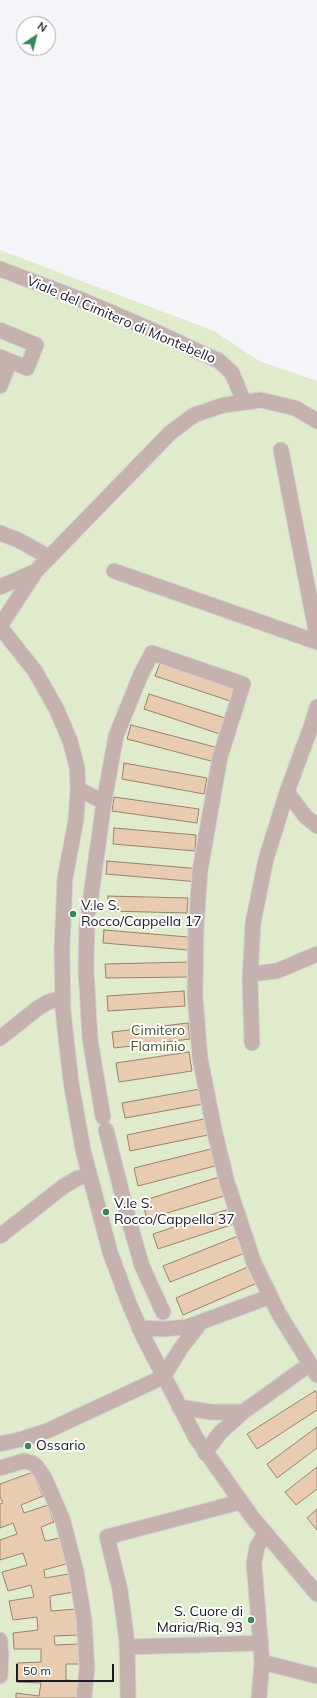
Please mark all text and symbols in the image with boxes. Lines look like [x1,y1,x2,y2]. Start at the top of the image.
north arrow [16,16,56,56]
text: N [35,19,50,35]
street label: Viale del Cimitero di Montebello [24,273,218,367]
place label: V.le S. Rocco/Cappella 17 [81,898,202,930]
marker: V.le S. Rocco/Cappella 17 [68,909,78,919]
park label: Cimitero Flaminio [131,1023,185,1056]
place label: V.le S. Rocco/Cappella 37 [114,1196,235,1228]
marker: V.le S. Rocco/Cappella 37 [101,1207,111,1217]
place label: Ossario [36,1438,86,1454]
marker: Ossario [23,1441,33,1451]
place label: S. Cuore di Maria/Riq. 93 [157,1604,243,1636]
marker: S. Cuore di Maria/Riq. 93 [246,1615,256,1625]
scale bar [18,1656,116,1682]
text: 50 m [23,1663,51,1678]

